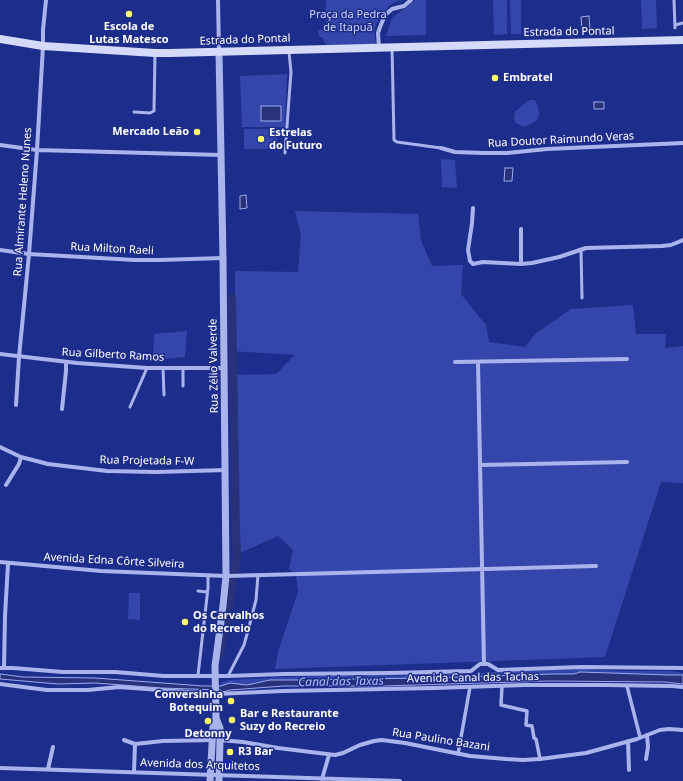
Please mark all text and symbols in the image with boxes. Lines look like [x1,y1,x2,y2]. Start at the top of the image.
park label: Praça da Pedra de Itapuã [309,8,387,34]
marker: Escola de Lutas Matesco [124,9,134,19]
place label: Escola de Lutas Matesco [89,20,169,46]
street label: Estrada do Pontal [523,25,615,39]
street label: Estrada do Pontal [199,32,291,48]
place label: Embratel [503,71,553,85]
marker: Embratel [490,73,500,83]
place label: Mercado Leão [112,125,189,139]
place label: Estrelas do Futuro [269,126,322,152]
street label: Rua Almirante Heleno Nunes [11,127,35,277]
marker: Mercado Leão [192,127,202,137]
street label: Rua Doutor Raimundo Veras [487,130,635,150]
marker: Estrelas do Futuro [256,134,266,144]
street label: Rua Milton Raeli [70,240,154,258]
street label: Rua Zélio Valverde [207,318,221,414]
street label: Rua Gilberto Ramos [61,346,165,364]
street label: Rua Projetada F-W [100,454,194,468]
street label: Avenida Edna Côrte Silveira [43,551,185,571]
place label: Os Carvalhos do Recreio [193,609,264,635]
marker: Os Carvalhos do Recreio [180,617,190,627]
street label: Avenida Canal das Tachas [407,670,539,686]
water label: Canal das Taxas [298,674,384,690]
place label: Conversinha Botequim [154,688,223,714]
marker: Conversinha Botequim [226,696,236,706]
place label: Bar e Restaurante Suzy do Recreio [240,707,339,733]
marker: Bar e Restaurante Suzy do Recreio [227,715,237,725]
marker: Detonny [203,716,213,726]
street label: Rua Paulino Bazani [391,726,491,754]
place label: Detonny [185,727,231,741]
place label: R3 Bar [238,745,273,759]
marker: R3 Bar [225,747,235,757]
street label: Avenida dos Arquitetos [140,756,260,774]

